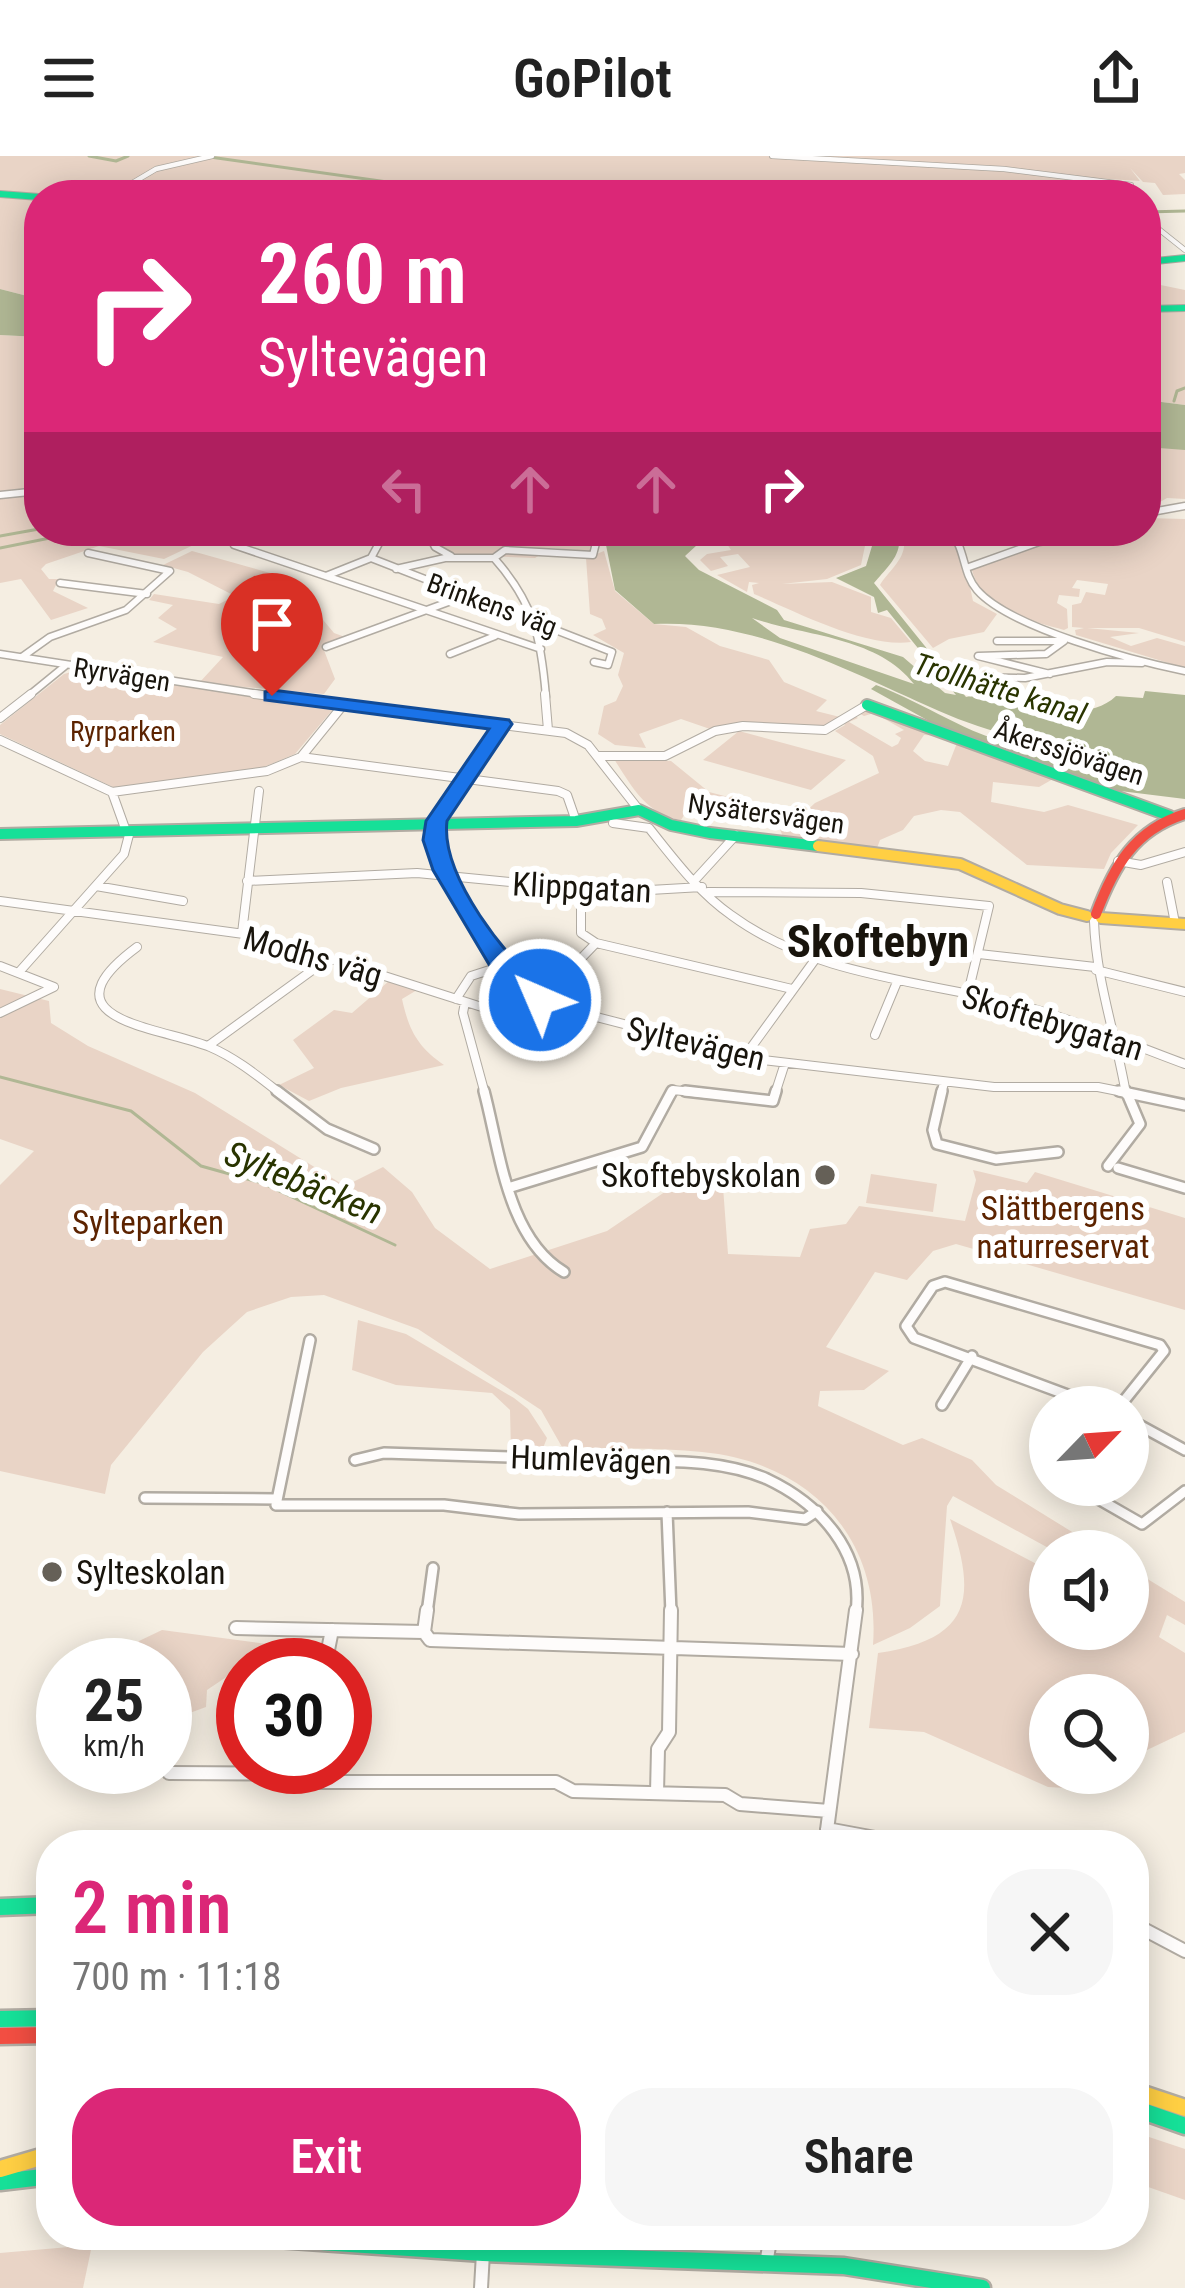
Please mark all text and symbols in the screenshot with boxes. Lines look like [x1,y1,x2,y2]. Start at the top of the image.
icon: menu [36,45,102,111]
icon: share [1083,45,1149,111]
text: GoPilot [513,47,672,110]
text: 260 m [258,225,467,324]
icon: right [60,228,216,384]
text: Syltevägen [258,326,489,389]
icon: left [371,456,437,522]
icon: ahead [497,456,563,522]
icon: ahead [623,456,689,522]
icon: right [749,456,815,522]
street label: Brinkens väg [423,567,561,643]
pin [221,573,323,696]
icon: arrive [239,591,305,657]
water label: Trollhätte kanal [910,646,1091,731]
street label: Ryrvägen [71,652,173,698]
street label: Åkerssjövägen [990,712,1149,792]
park label: Ryrparken [70,716,176,748]
street label: Nysätersvägen [686,787,846,841]
street label: Klippgatan [511,864,653,911]
district label: Skoftebyn [787,915,969,968]
street label: Modhs väg [239,918,387,995]
position arrow [477,937,603,1063]
street label: Skoftebygatan [957,976,1148,1069]
street label: Syltevägen [623,1009,769,1078]
water label: Syltebäcken [219,1132,389,1234]
place label: Skoftebyskolan [601,1156,801,1195]
marker: Skoftebyskolan [812,1162,838,1188]
park label: Slättbergens naturreservat [976,1189,1150,1266]
park label: Sylteparken [72,1203,224,1242]
north arrow [1029,1386,1149,1506]
map controls [1029,1386,1149,1794]
street label: Humlevägen [510,1437,672,1482]
button: sound [1029,1530,1149,1650]
place label: Sylteskolan [76,1553,226,1592]
marker: Sylteskolan [39,1559,65,1585]
speed limit sign: 30 [216,1638,372,1794]
text: 25 [84,1665,144,1736]
button: search [1029,1674,1149,1794]
text: km/h [83,1728,145,1763]
text: 2 min [72,1866,231,1951]
button: close [987,1869,1113,1995]
text: 700 m · 11:18 [72,1954,282,2000]
button: Exit [72,2088,581,2226]
button: Share [605,2088,1113,2226]

